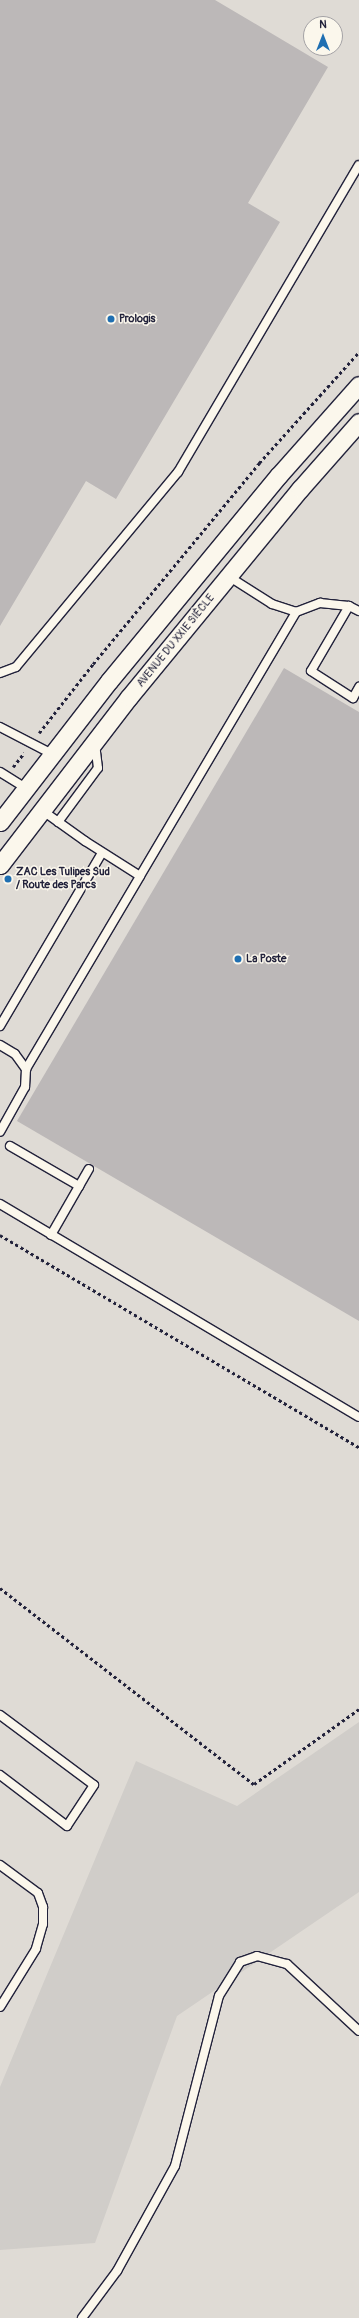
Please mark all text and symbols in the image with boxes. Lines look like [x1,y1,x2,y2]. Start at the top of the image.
north arrow [303,16,343,56]
text: N [319,18,327,31]
place label: Prologis [119,312,155,326]
marker: Prologis [106,314,116,324]
street label: AVENUE DU XXIE SIÈCLE [134,592,218,690]
place label: ZAC Les Tulipes Sud / Route des Parcs [16,866,110,892]
marker: ZAC Les Tulipes Sud / Route des Parcs [3,874,13,884]
place label: La Poste [246,952,286,966]
marker: La Poste [233,954,243,964]

